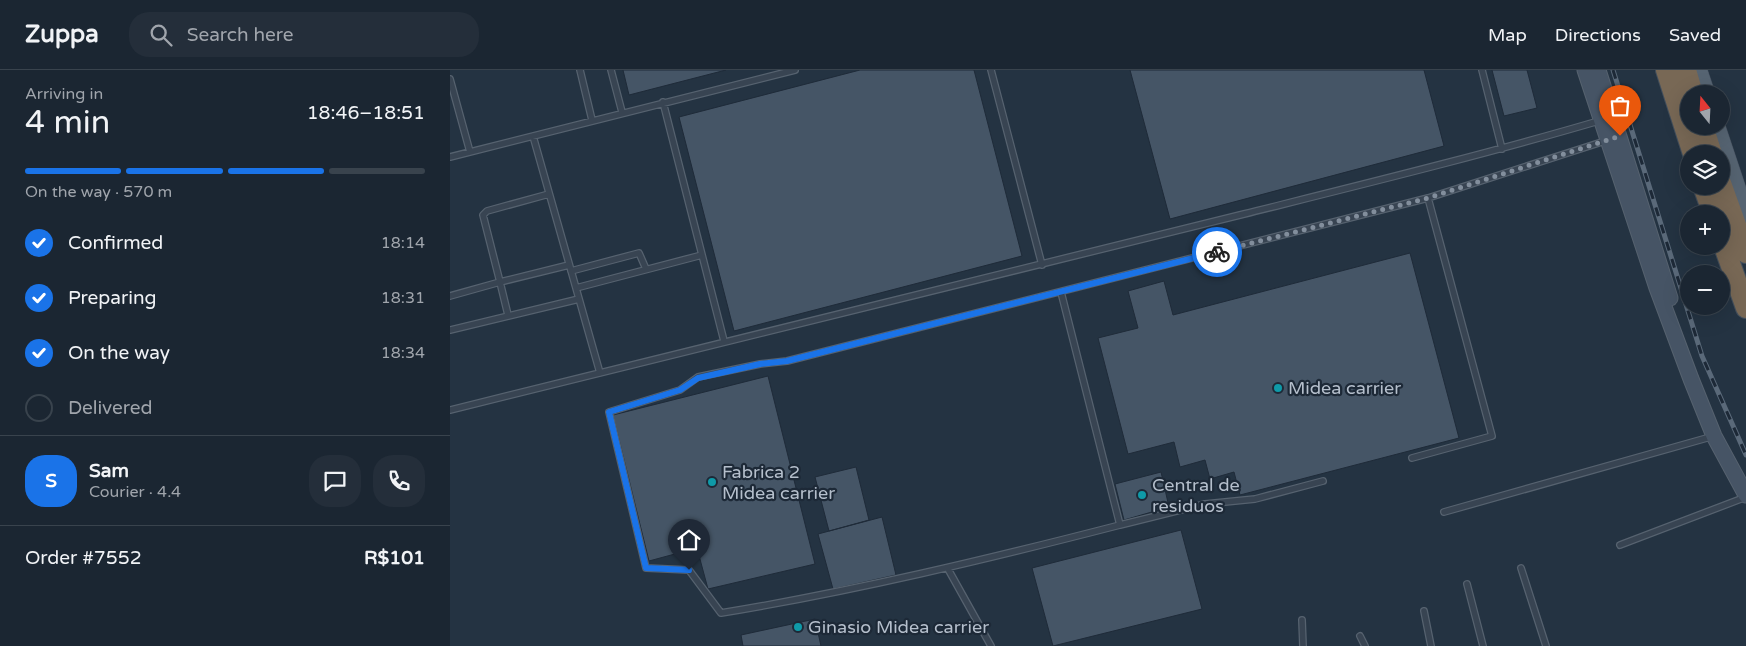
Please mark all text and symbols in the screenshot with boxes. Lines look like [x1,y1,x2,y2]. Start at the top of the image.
search box [129,12,479,57]
text: Zuppa [25,20,99,49]
icon: search [147,21,175,49]
text: Search here [187,24,294,46]
text: Map [1488,24,1527,46]
text: Directions [1555,24,1641,46]
text: Saved [1669,24,1721,46]
text: Arriving in [25,84,103,104]
pin [1599,85,1641,136]
north arrow [1680,85,1730,135]
map controls [1680,85,1730,315]
icon: bag [1606,92,1634,120]
text: 18:46–18:51 [307,102,425,124]
text: 4 min [25,104,110,142]
button: layers [1680,145,1730,195]
text: On the way · 570 m [25,182,172,202]
button: + [1680,205,1730,255]
courier [1192,227,1242,277]
icon: check [25,229,53,257]
text: Confirmed [68,232,163,254]
text: 18:14 [381,233,425,253]
icon: bike [1203,238,1231,266]
button: − [1680,265,1730,315]
icon: check [25,284,53,312]
text: Preparing [68,287,157,309]
text: 18:31 [381,288,425,308]
icon: check [25,339,53,367]
text: On the way [68,342,170,364]
text: 18:34 [381,343,425,363]
place label: Midea carrier [1288,377,1401,399]
marker: Midea carrier [1272,382,1284,394]
text: Delivered [68,397,153,419]
button: chat [309,455,361,507]
button: phone [373,455,425,507]
text: Sam [89,460,129,482]
place label: Fabrica 2 Midea carrier [722,461,835,504]
text: S [45,470,57,492]
place label: Central de residuos [1152,474,1240,517]
marker: Fabrica 2 Midea carrier [706,476,718,488]
text: Courier · 4.4 [89,482,181,502]
marker: Central de residuos [1136,489,1148,501]
pin [668,519,710,570]
icon: home [675,526,703,554]
text: Order #7552 [25,547,142,569]
text: R$101 [364,547,425,569]
place label: Ginasio Midea carrier [808,616,989,638]
marker: Ginasio Midea carrier [792,621,804,633]

